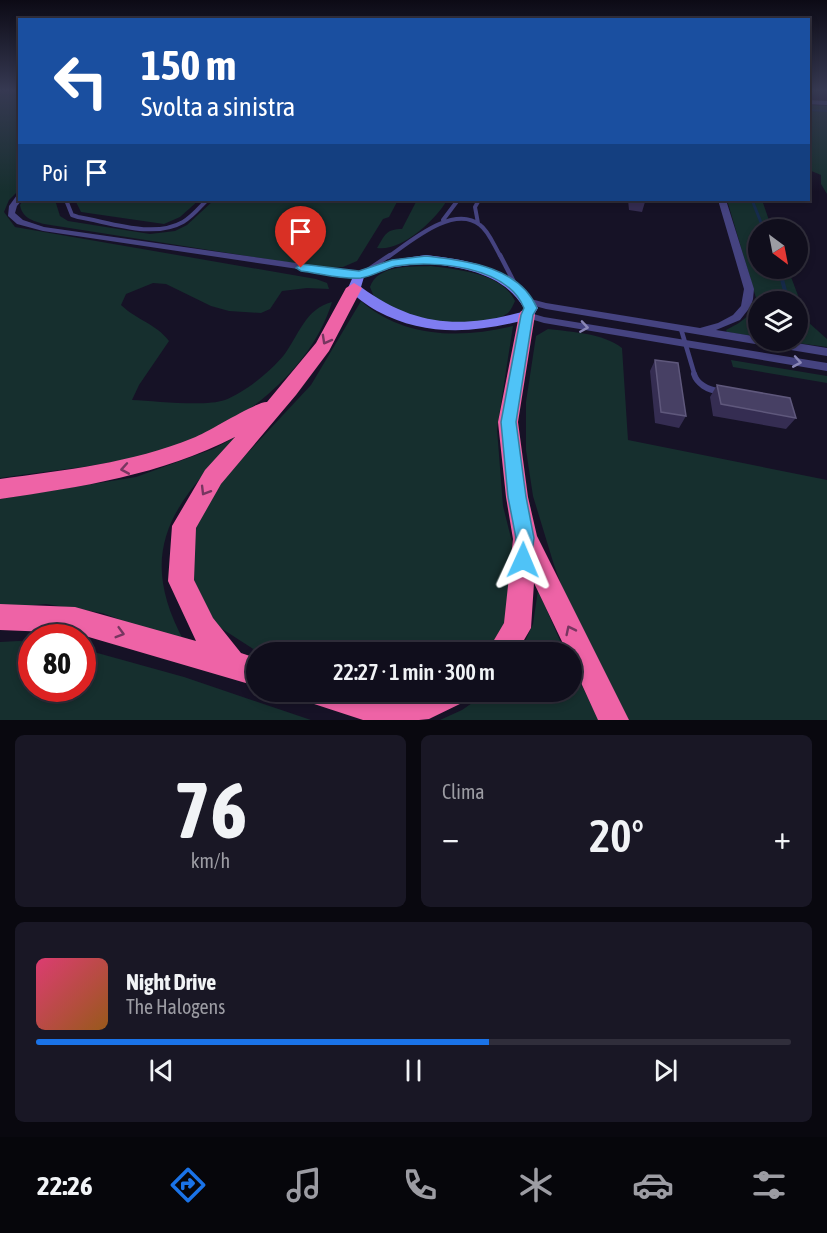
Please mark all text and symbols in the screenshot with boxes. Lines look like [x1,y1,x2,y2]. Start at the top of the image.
text: 150 m [141,41,236,89]
icon: left [42,42,120,120]
text: Svolta a sinistra [141,91,295,122]
icon: arrive [80,156,113,189]
text: Poi [42,160,68,186]
pin [275,206,326,268]
icon: arrive [284,215,317,248]
north arrow [748,219,808,279]
map controls [748,219,808,351]
button: layers [748,291,808,351]
one-way arrow [580,320,589,332]
one-way arrow [322,333,333,344]
one-way arrow [792,355,802,368]
one-way arrow [120,463,130,475]
one-way arrow [200,485,212,495]
position arrow [491,528,555,592]
speed limit sign: 80 [18,624,96,702]
one-way arrow [115,625,125,638]
one-way arrow [566,625,577,636]
text: 22:27 · 1 min · 300 m [333,659,495,685]
text: 76 [174,765,247,855]
text: Clima [442,780,485,803]
text: 20° [589,810,644,862]
text: − [442,818,459,856]
text: + [774,818,791,856]
text: km/h [191,849,230,872]
text: Night Drive [126,969,216,995]
text: The Halogens [126,995,225,1018]
icon: previous [145,1054,178,1087]
icon: pause [397,1054,430,1087]
icon: next [649,1054,682,1087]
icon: directions [167,1164,209,1206]
icon: music [283,1164,325,1206]
icon: phone [399,1164,441,1206]
icon: climate [515,1164,557,1206]
icon: car [632,1164,674,1206]
icon: filters [748,1164,790,1206]
text: 22:26 [37,1170,93,1201]

